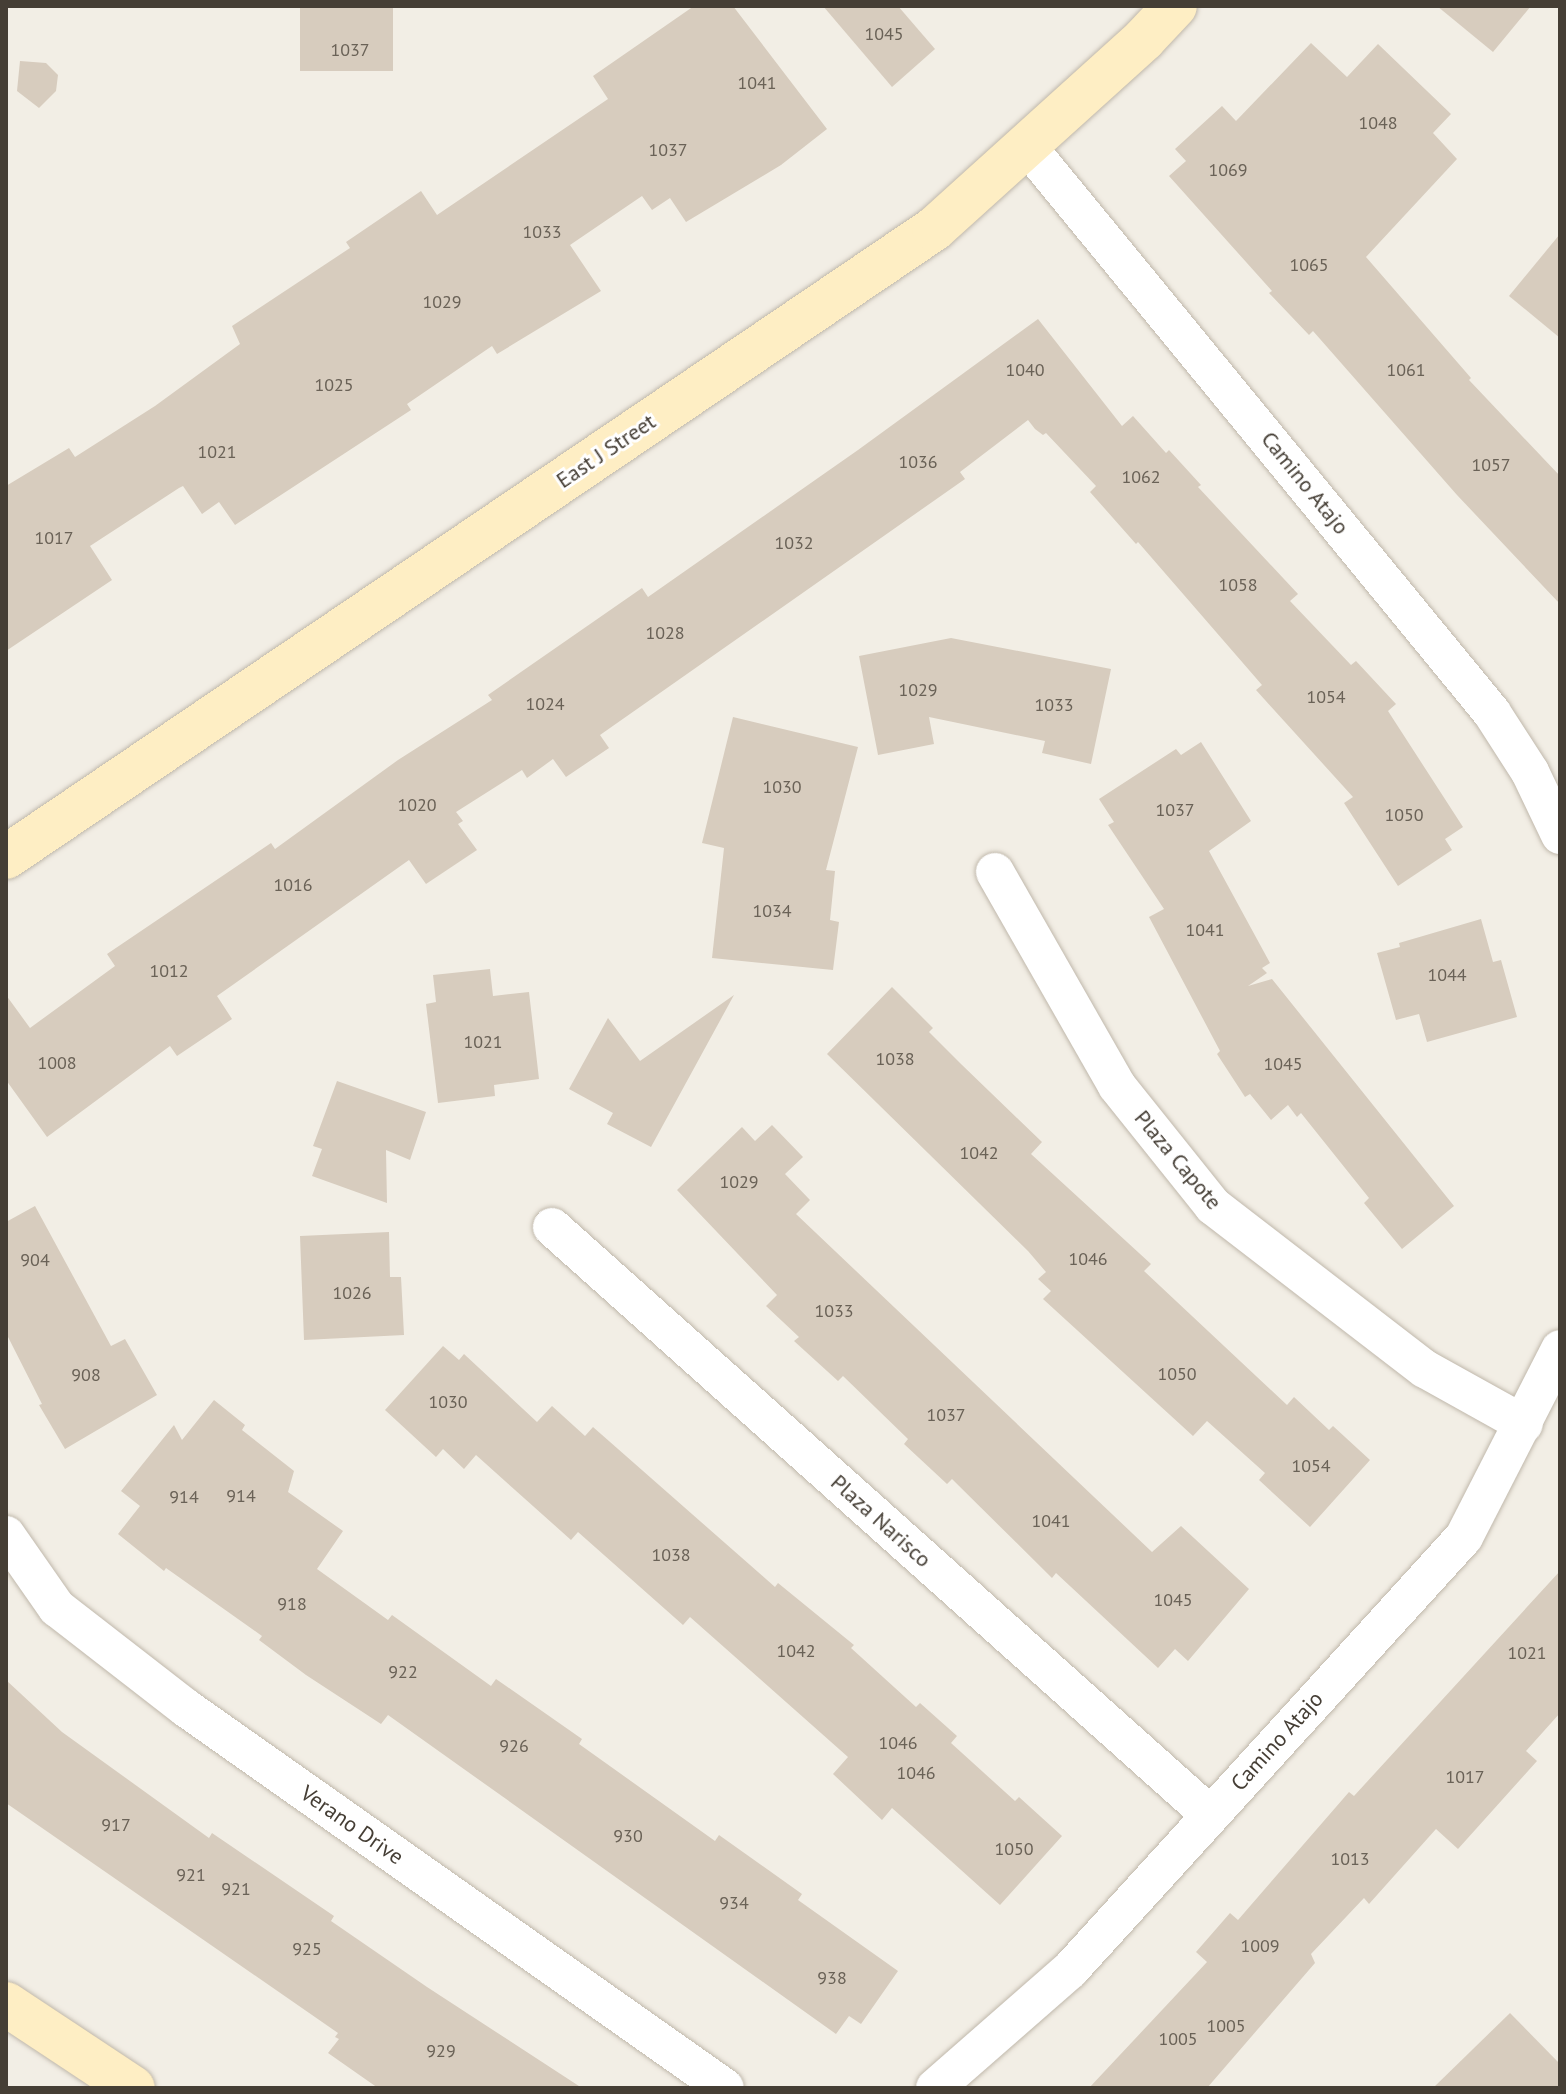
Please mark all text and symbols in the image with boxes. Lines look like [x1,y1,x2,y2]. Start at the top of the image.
house number: 1045 [864,23,904,45]
house number: 1037 [330,39,370,61]
house number: 1041 [737,72,777,94]
house number: 1048 [1358,112,1398,134]
house number: 1037 [648,139,688,161]
house number: 1069 [1208,159,1248,181]
house number: 1033 [522,221,562,243]
house number: 1065 [1289,254,1329,276]
house number: 1029 [422,291,462,313]
house number: 1040 [1005,359,1045,381]
house number: 1061 [1386,359,1426,381]
house number: 1025 [314,374,354,396]
street label: East J Street [551,408,661,494]
street label: Camino Atajo [1255,426,1355,540]
house number: 1021 [197,441,237,463]
house number: 1036 [898,451,938,473]
house number: 1057 [1471,454,1511,476]
house number: 1062 [1121,466,1161,488]
house number: 1017 [34,527,74,549]
house number: 1032 [774,532,814,554]
house number: 1058 [1218,574,1258,596]
house number: 1028 [645,622,685,644]
house number: 1029 [898,679,938,701]
house number: 1054 [1306,686,1346,708]
house number: 1024 [525,693,565,715]
house number: 1033 [1034,694,1074,716]
house number: 1030 [762,776,802,798]
house number: 1020 [397,794,437,816]
house number: 1037 [1155,799,1195,821]
house number: 1050 [1384,804,1424,826]
house number: 1016 [273,874,313,896]
house number: 1034 [752,900,792,922]
house number: 1041 [1185,919,1225,941]
house number: 1012 [149,960,189,982]
house number: 1044 [1427,964,1467,986]
house number: 1021 [463,1031,503,1053]
house number: 1038 [875,1048,915,1070]
house number: 1008 [37,1052,77,1074]
house number: 1045 [1263,1053,1303,1075]
street label: Plaza Capote [1129,1105,1227,1215]
house number: 1042 [959,1142,999,1164]
house number: 1029 [719,1171,759,1193]
house number: 1046 [1068,1248,1108,1270]
house number: 904 [20,1249,50,1271]
house number: 1026 [332,1282,372,1304]
house number: 1033 [814,1300,854,1322]
house number: 1050 [1157,1363,1197,1385]
house number: 908 [71,1364,101,1386]
house number: 1030 [428,1391,468,1413]
house number: 1037 [926,1404,966,1426]
house number: 1054 [1291,1455,1331,1477]
street label: Plaza Narisco [825,1469,937,1573]
house number: 914 [226,1485,256,1507]
house number: 914 [169,1486,199,1508]
house number: 1041 [1031,1510,1071,1532]
house number: 1038 [651,1544,691,1566]
house number: 1045 [1153,1589,1193,1611]
house number: 918 [277,1593,307,1615]
house number: 1042 [776,1640,816,1662]
house number: 1021 [1507,1642,1547,1664]
house number: 922 [388,1661,418,1683]
street label: Camino Atajo [1225,1686,1329,1796]
house number: 1046 [878,1732,918,1754]
house number: 926 [499,1735,529,1757]
house number: 1046 [896,1762,936,1784]
house number: 1017 [1445,1766,1485,1788]
street label: Verano Drive [295,1780,409,1870]
house number: 917 [101,1814,131,1836]
house number: 930 [613,1825,643,1847]
house number: 1050 [994,1838,1034,1860]
house number: 1013 [1330,1848,1370,1870]
house number: 921 [176,1864,206,1886]
house number: 921 [221,1878,251,1900]
house number: 934 [719,1892,749,1914]
house number: 1009 [1240,1935,1280,1957]
house number: 925 [292,1938,322,1960]
house number: 938 [817,1967,847,1989]
house number: 1005 [1206,2015,1246,2037]
house number: 1005 [1158,2028,1198,2050]
house number: 929 [426,2040,456,2062]

